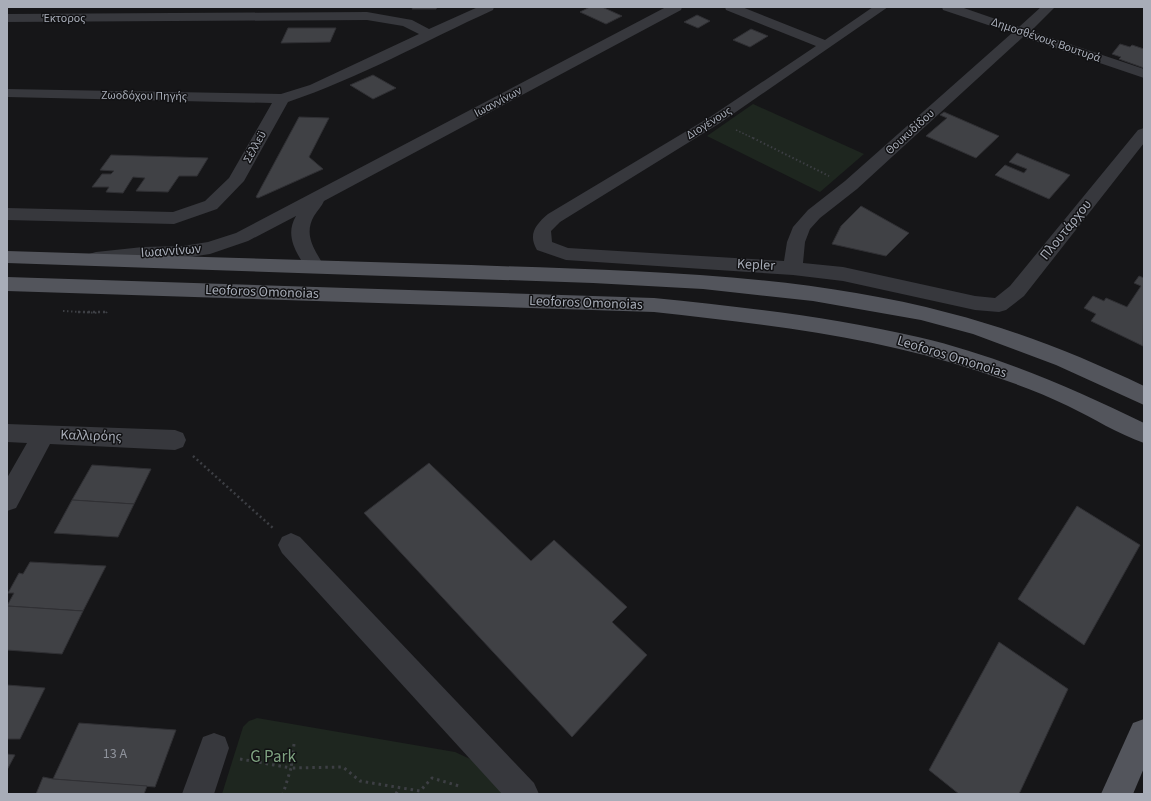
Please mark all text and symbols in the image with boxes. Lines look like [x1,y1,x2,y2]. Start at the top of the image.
street label: Έκτορος [42,10,85,27]
street label: Δημοσθένους Βουτυρά [989,13,1103,67]
street label: Ιωαννίνων [471,82,525,122]
street label: Ζωοδόχου Πηγής [101,87,187,105]
street label: Διογένους [683,102,735,144]
street label: Θουκυδίδου [882,105,938,159]
street label: Σέλλεϋ [239,128,271,166]
street label: Πλουτάρχου [1035,195,1097,265]
street label: Ιωαννίνων [140,239,202,263]
street label: Kepler [736,254,776,276]
street label: Leoforos Omonoias [205,280,319,304]
street label: Leoforos Omonoias [529,291,643,315]
street label: Leoforos Omonoias [895,331,1009,383]
street label: Καλλιρόης [60,425,122,447]
house number: 13 A [103,744,128,764]
park label: G Park [250,745,296,769]

